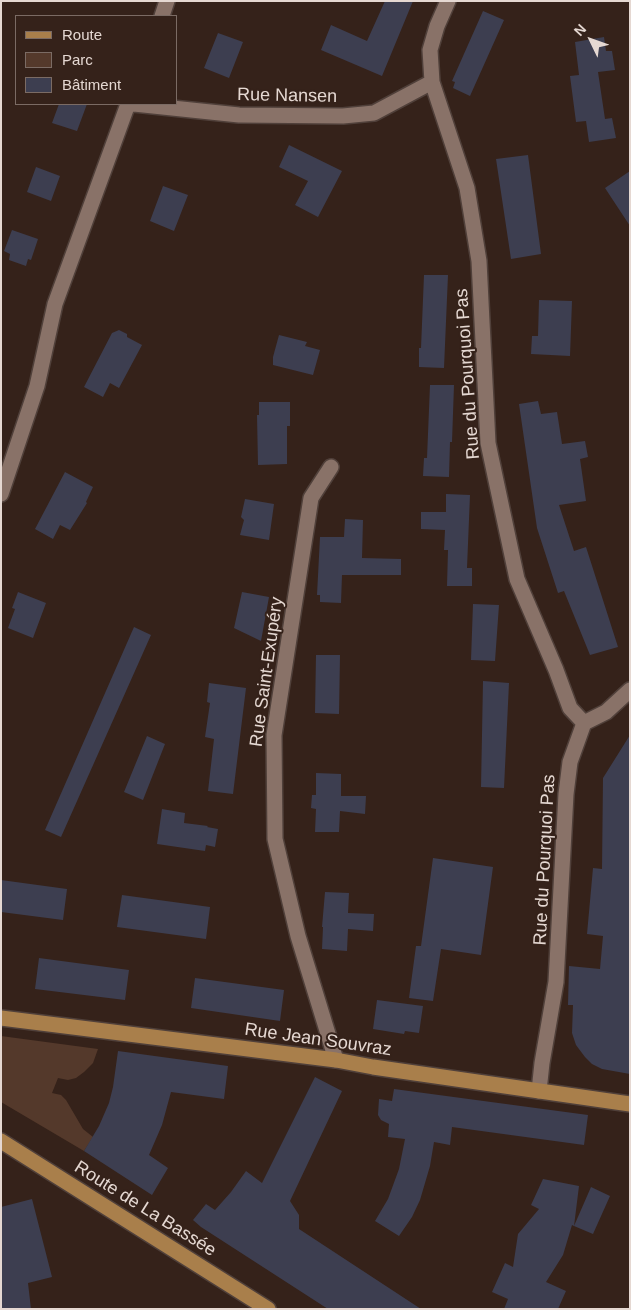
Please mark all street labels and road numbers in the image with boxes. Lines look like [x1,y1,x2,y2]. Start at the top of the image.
street label: Rue Nansen [237,84,337,108]
street label: Rue du Pourquoi Pas [451,288,485,460]
street label: Rue Saint-Exupéry [246,596,288,748]
street label: Rue du Pourquoi Pas [530,774,560,946]
street label: Rue Jean Souvraz [243,1019,393,1061]
street label: Route de La Bassée [70,1157,220,1261]

